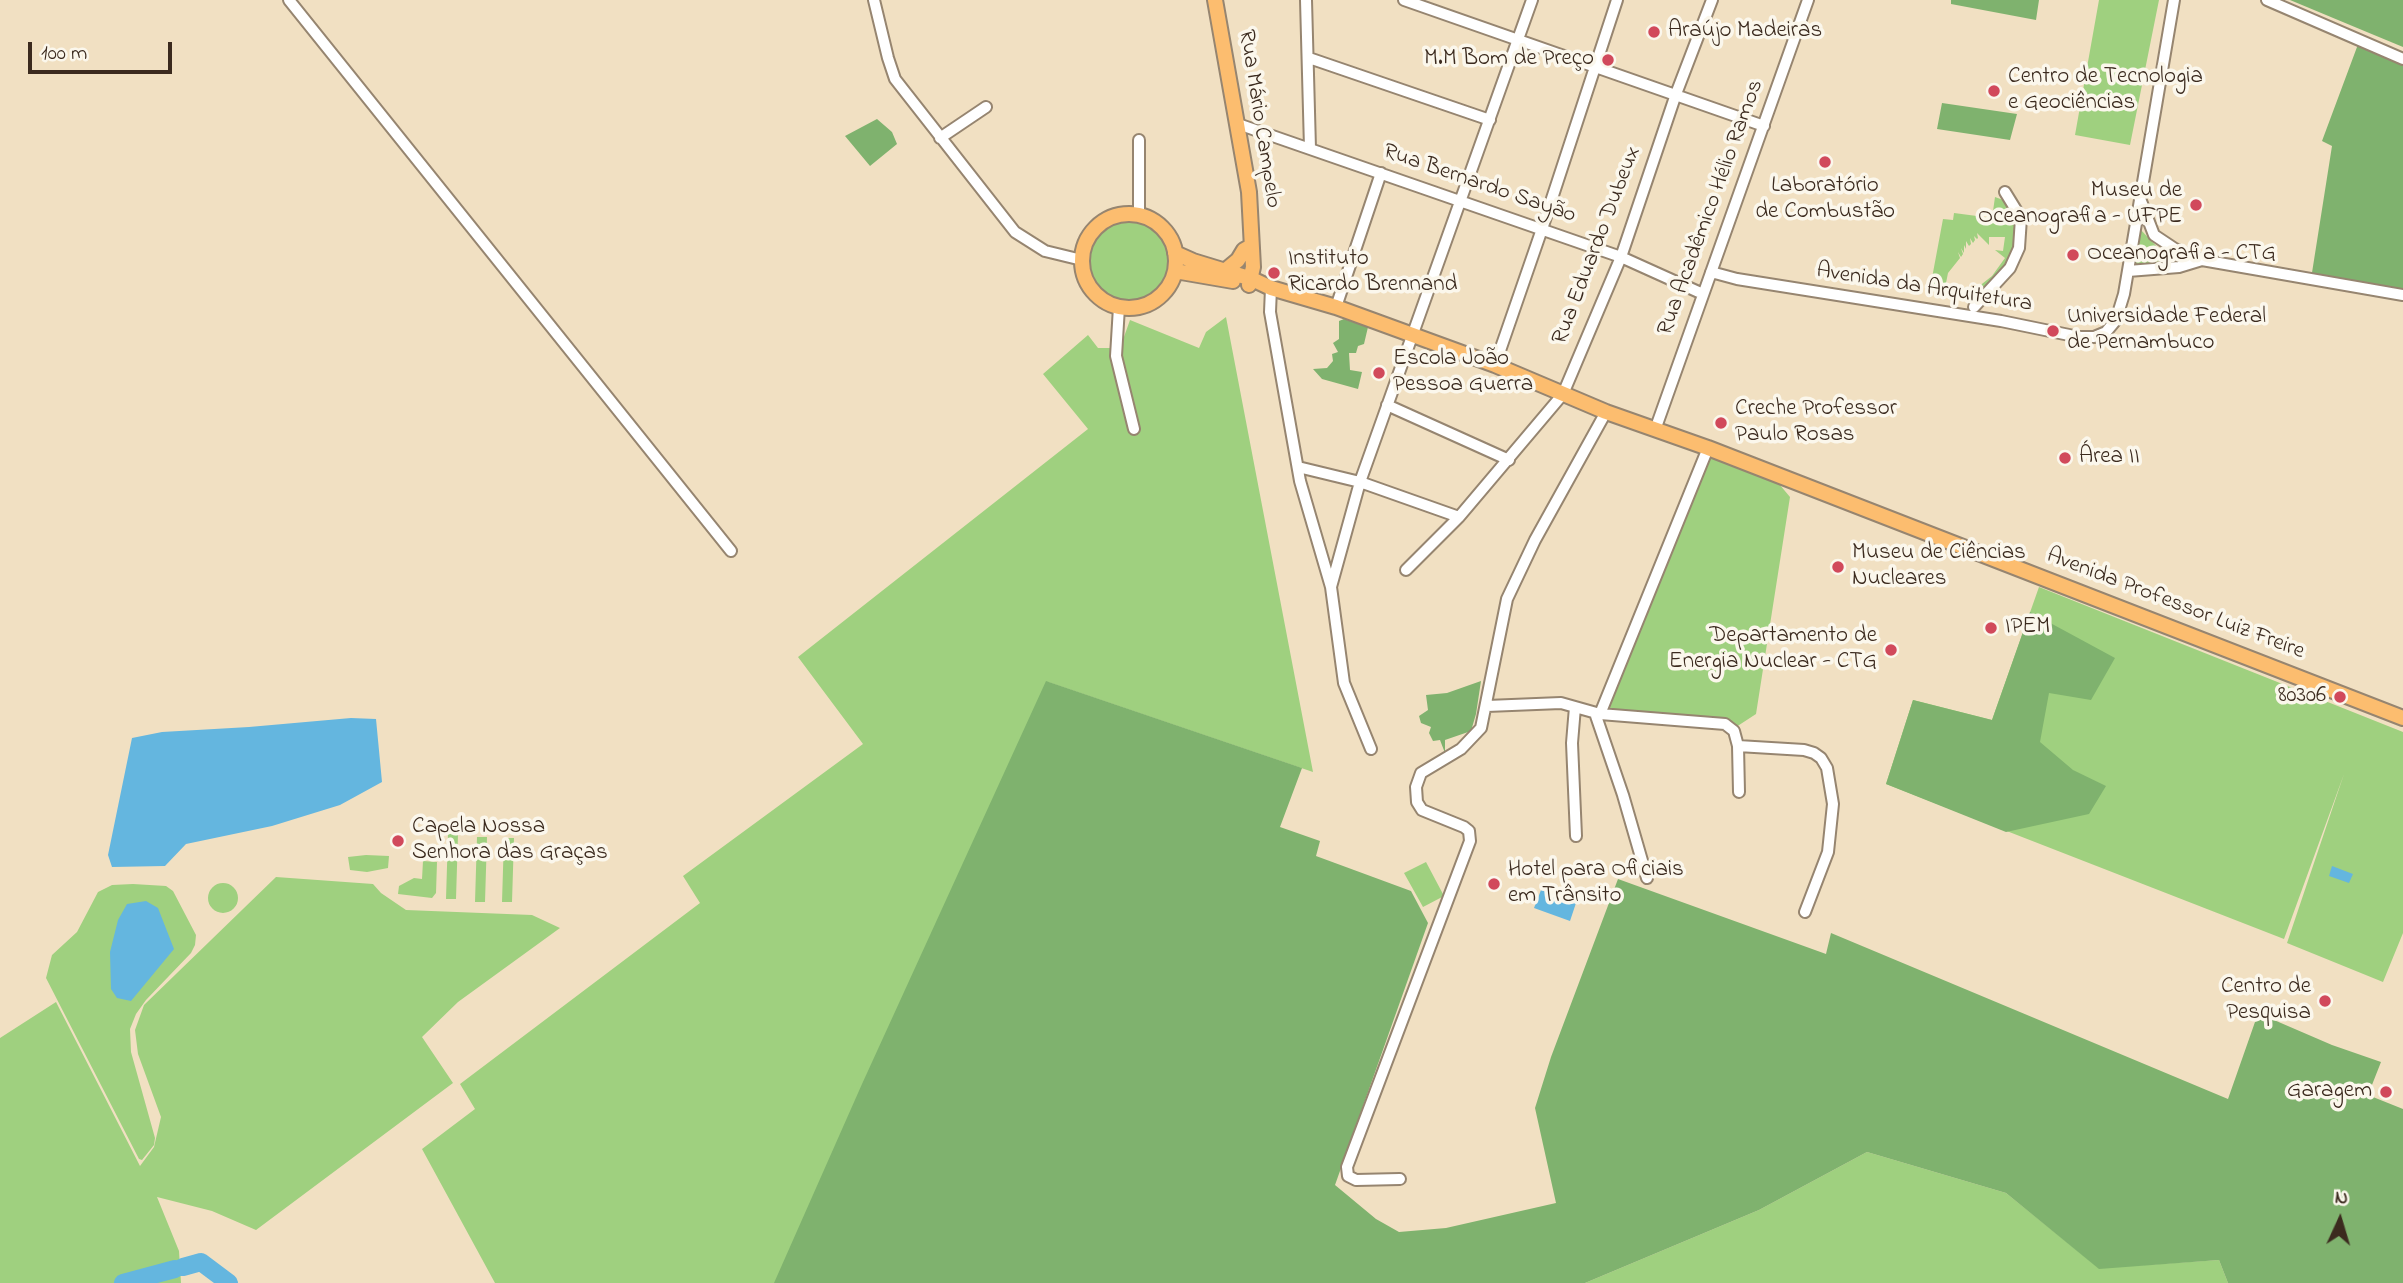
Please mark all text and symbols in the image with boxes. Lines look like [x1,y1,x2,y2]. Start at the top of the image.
place label: Araújo Madeiras [1668,18,1822,46]
marker: Araújo Madeiras [1646,24,1662,40]
scale bar [32,28,175,72]
street label: Rua Mário Campelo [1230,28,1286,210]
text: 100 m [41,39,87,69]
place label: M.M Bom de Preço [1424,46,1594,74]
marker: M.M Bom de Preço [1600,52,1616,68]
place label: Centro de Tecnologia e Geociências [2008,64,2203,118]
street label: Rua Acadêmico Hélio Ramos [1653,76,1771,340]
marker: Centro de Tecnologia e Geociências [1986,83,2002,99]
street label: Rua Bernardo Sayão [1379,139,1579,231]
street label: Rua Eduardo Dubeux [1548,143,1648,349]
marker: Laboratório de Combustão [1817,154,1833,170]
place label: Laboratório de Combustão [1755,173,1895,227]
place label: Museu de Oceanografia - UFPE [1978,178,2182,232]
marker: Museu de Oceanografia - UFPE [2188,197,2204,213]
place label: Oceanografia - CTG [2087,241,2276,269]
place label: Instituto Ricardo Brennand [1288,246,1458,300]
marker: Oceanografia - CTG [2065,247,2081,263]
street label: Avenida da Arquitetura [1814,258,2034,320]
marker: Instituto Ricardo Brennand [1266,265,1282,281]
place label: Universidade Federal de Pernambuco [2067,304,2266,358]
marker: Universidade Federal de Pernambuco [2045,323,2061,339]
place label: Escola João Pessoa Guerra [1393,346,1533,400]
marker: Escola João Pessoa Guerra [1371,365,1387,381]
place label: Creche Professor Paulo Rosas [1735,396,1897,450]
marker: Creche Professor Paulo Rosas [1713,415,1729,431]
place label: Área II [2079,444,2140,472]
marker: Área II [2057,450,2073,466]
place label: Museu de Ciências Nucleares [1852,540,2026,594]
street label: Avenida Professor Luiz Freire [2042,543,2308,667]
marker: Museu de Ciências Nucleares [1830,559,1846,575]
place label: IPEM [2005,614,2050,642]
marker: IPEM [1983,620,1999,636]
place label: Departamento de Energia Nuclear - CTG [1669,623,1877,677]
marker: Departamento de Energia Nuclear - CTG [1883,642,1899,658]
place label: 80306 [2278,683,2326,711]
marker: 80306 [2332,689,2348,705]
place label: Capela Nossa Senhora das Graças [412,814,608,868]
marker: Capela Nossa Senhora das Graças [390,833,406,849]
place label: Hotel para Oficiais em Trânsito [1508,857,1684,911]
marker: Hotel para Oficiais em Trânsito [1486,876,1502,892]
place label: Centro de Pesquisa [2221,974,2311,1028]
marker: Centro de Pesquisa [2317,993,2333,1009]
place label: Garagem [2287,1078,2372,1106]
marker: Garagem [2378,1084,2394,1100]
north arrow [2305,1185,2375,1255]
text: N [2334,1185,2349,1212]

